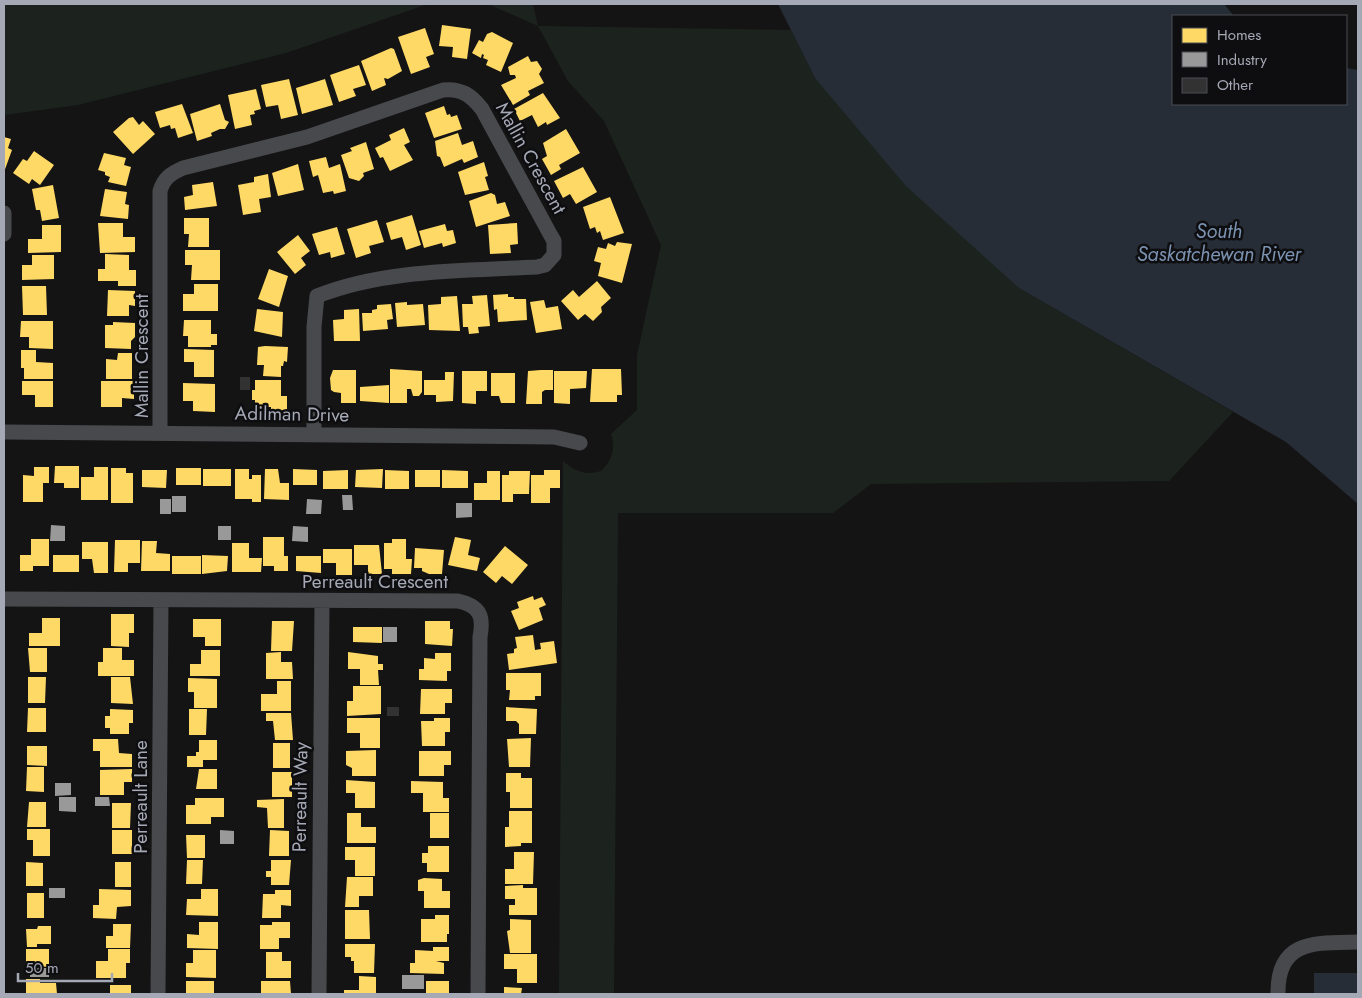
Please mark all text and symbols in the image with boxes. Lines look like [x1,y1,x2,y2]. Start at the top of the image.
legend [1172,15,1347,105]
text: Homes [1217,24,1261,46]
text: Industry [1217,49,1267,71]
text: Other [1217,74,1254,96]
street label: Mallin Crescent [489,97,573,219]
water label: South Saskatchewan River [1137,217,1302,269]
street label: Mallin Crescent [128,294,155,418]
street label: Adilman Drive [234,400,350,429]
street label: Perreault Crescent [302,568,448,595]
street label: Perreault Lane [127,740,154,854]
street label: Perreault Way [286,741,314,852]
scale bar [18,950,111,982]
text: 50 m [25,957,59,979]

